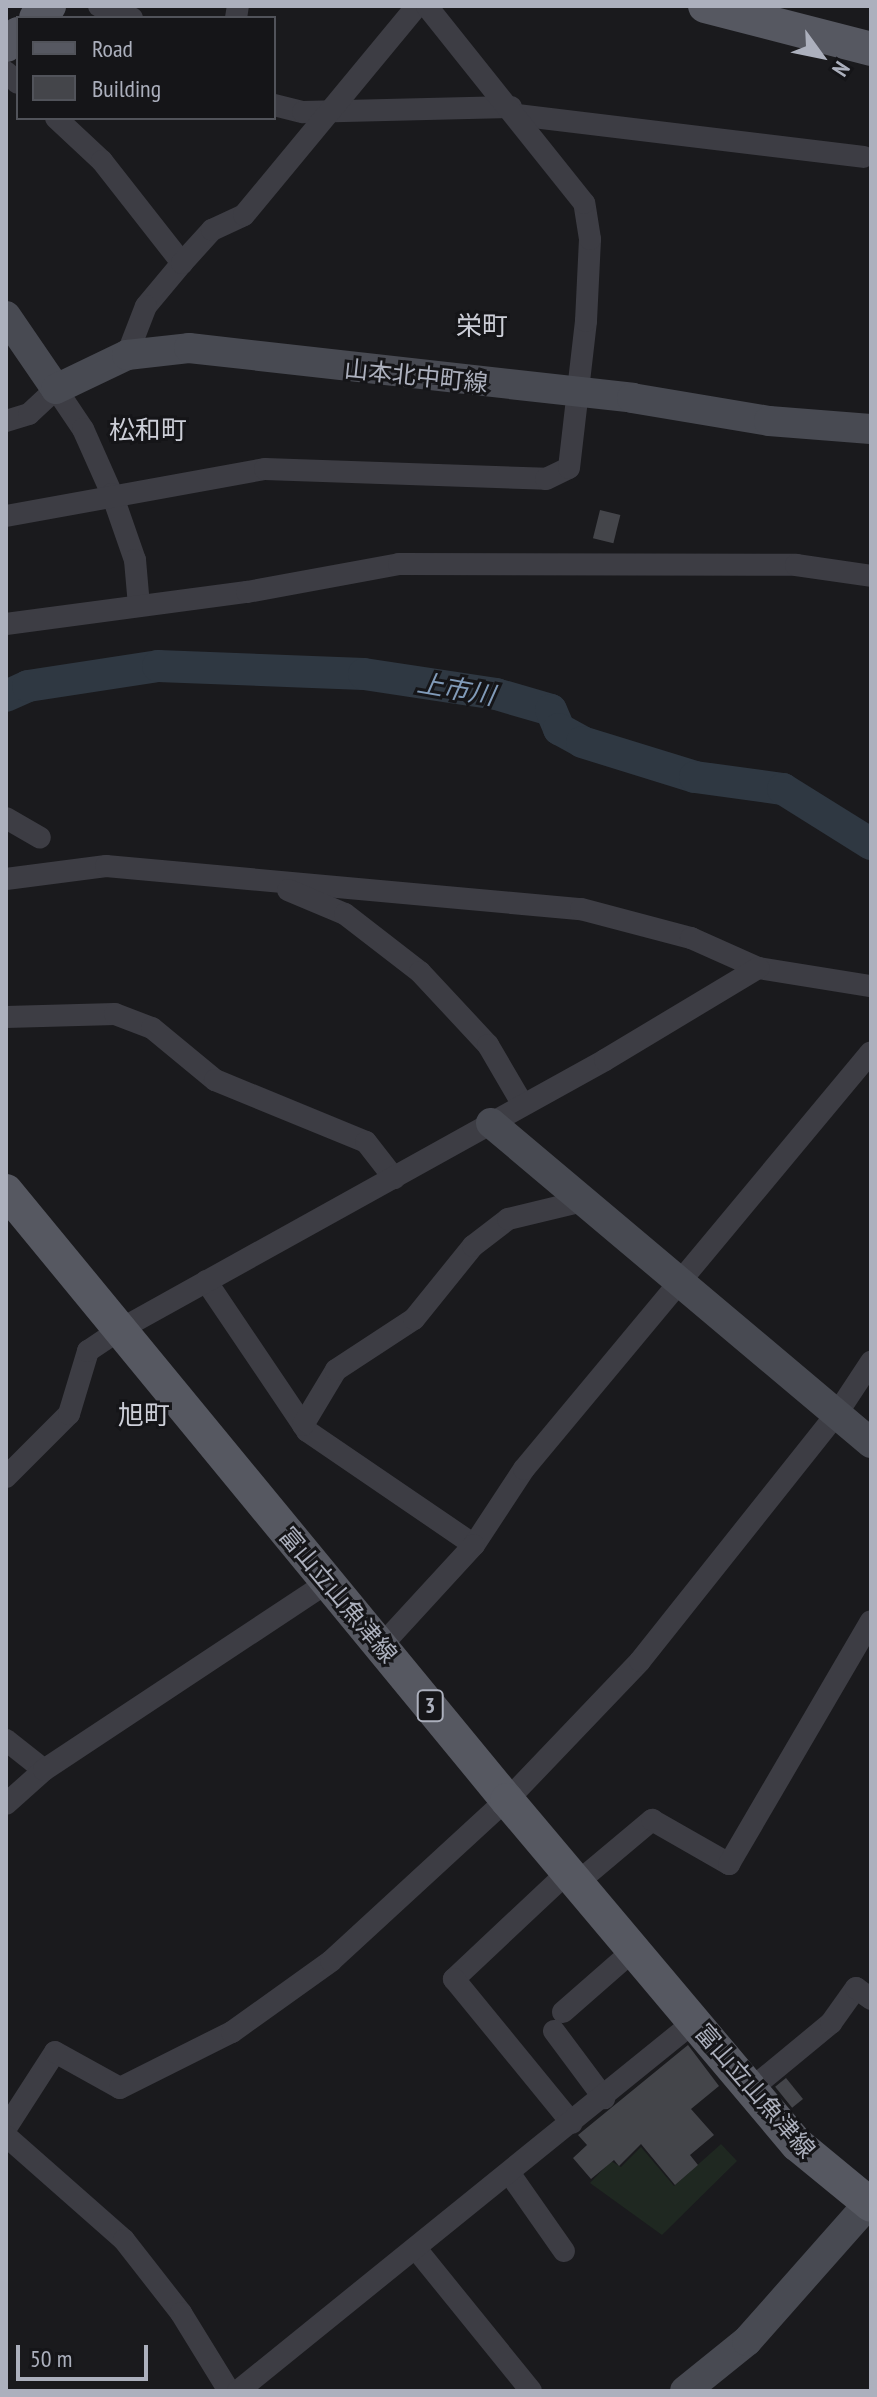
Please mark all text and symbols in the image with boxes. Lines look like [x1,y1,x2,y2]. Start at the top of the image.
legend [16,16,276,120]
north arrow [781,16,861,96]
text: Road [92,33,133,64]
text: N [826,56,856,82]
text: Building [92,73,161,104]
district label: 栄町 [456,310,508,342]
street label: 山本北中町線 [343,354,489,398]
district label: 松和町 [109,414,187,446]
water label: 上市川 [415,667,497,711]
district label: 旭町 [118,1399,170,1431]
street label: 富山立山魚津線 [273,1521,403,1669]
road number: 3 [416,1688,444,1724]
street label: 富山立山魚津線 [689,2018,821,2164]
scale bar [20,2329,152,2379]
text: 50 m [30,2343,72,2374]

